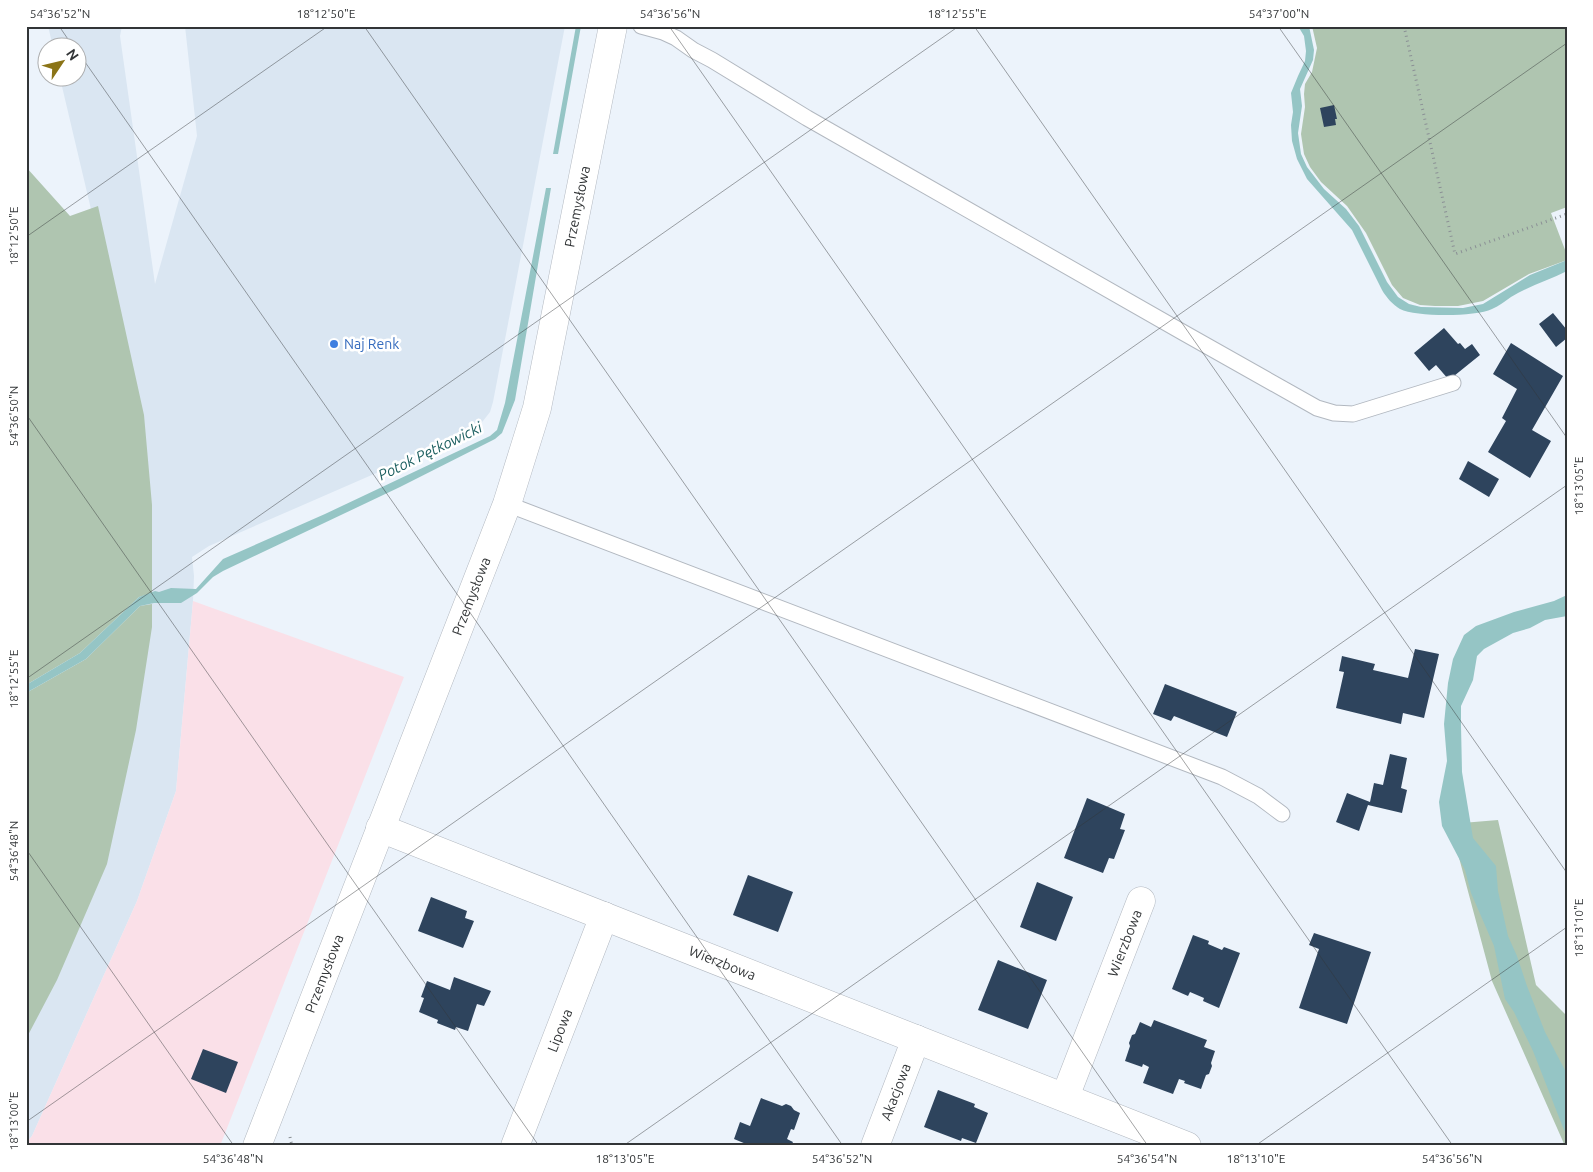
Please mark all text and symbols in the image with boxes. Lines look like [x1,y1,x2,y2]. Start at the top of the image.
text: 54°36'52"N [30,7,90,20]
text: 18°12'50"E [297,7,356,20]
text: 54°36'56"N [640,7,700,20]
text: 18°12'55"E [928,7,987,20]
text: 54°37'00"N [1249,7,1309,20]
north arrow [38,38,88,88]
text: N [63,46,82,63]
street label: Przemysłowa [561,164,593,249]
text: 18°12'50"E [7,206,20,265]
place label: Naj Renk [344,336,399,352]
marker: Naj Renk [328,338,340,350]
text: 54°36'50"N [7,386,20,446]
water label: Potok Pętkowicki [375,418,486,484]
text: 18°13'05"E [1572,456,1585,515]
street label: Przemysłowa [449,555,494,638]
text: 18°12'55"E [7,649,20,708]
text: 54°36'48"N [7,821,20,881]
text: 18°13'10"E [1572,898,1585,957]
street label: Wierzbowa [1104,907,1145,979]
street label: Przemysłowa [302,932,347,1015]
street label: Wierzbowa [687,943,758,983]
street label: Lipowa [544,1006,575,1054]
street label: Akacjowa [878,1061,914,1123]
text: 18°13'00"E [7,1091,20,1150]
text: 54°36'48"N [203,1152,263,1165]
text: 18°13'05"E [596,1152,655,1165]
text: 54°36'52"N [812,1152,872,1165]
text: 54°36'54"N [1117,1152,1177,1165]
text: 18°13'10"E [1227,1152,1286,1165]
text: 54°36'56"N [1422,1152,1482,1165]

